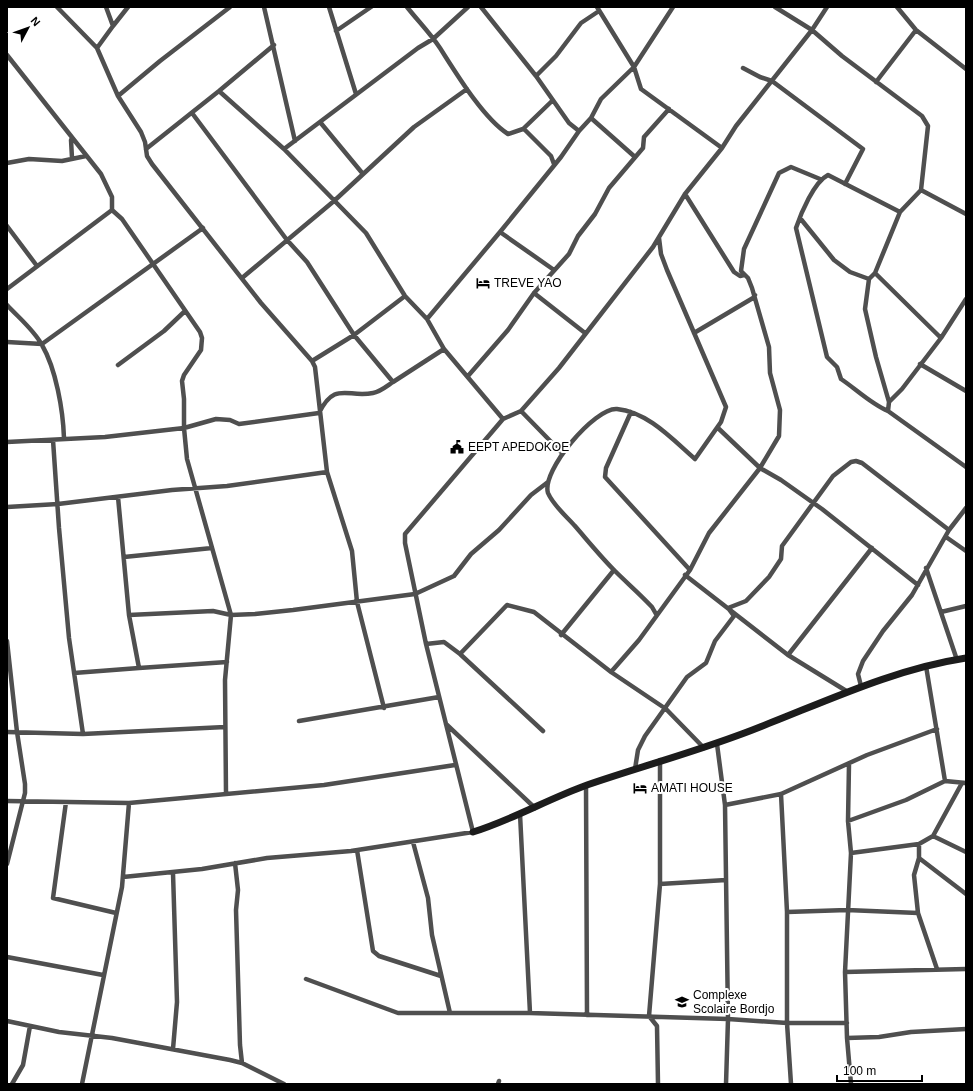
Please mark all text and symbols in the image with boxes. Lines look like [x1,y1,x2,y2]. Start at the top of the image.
north arrow [8,8,48,48]
text: N [28,15,43,28]
hotel icon: TREVE YAO [475,275,491,291]
place label: TREVE YAO [494,276,562,290]
public building icon: EEPT APEDOKOE [449,439,465,455]
place label: EEPT APEDOKOE [468,440,569,454]
hotel icon: AMATI HOUSE [632,780,648,796]
place label: AMATI HOUSE [651,781,733,795]
place label: Complexe Scolaire Bordjo [693,988,775,1016]
school or university icon: Complexe Scolaire Bordjo [674,994,690,1010]
scale bar [837,1057,922,1083]
text: 100 m [843,1064,876,1078]

